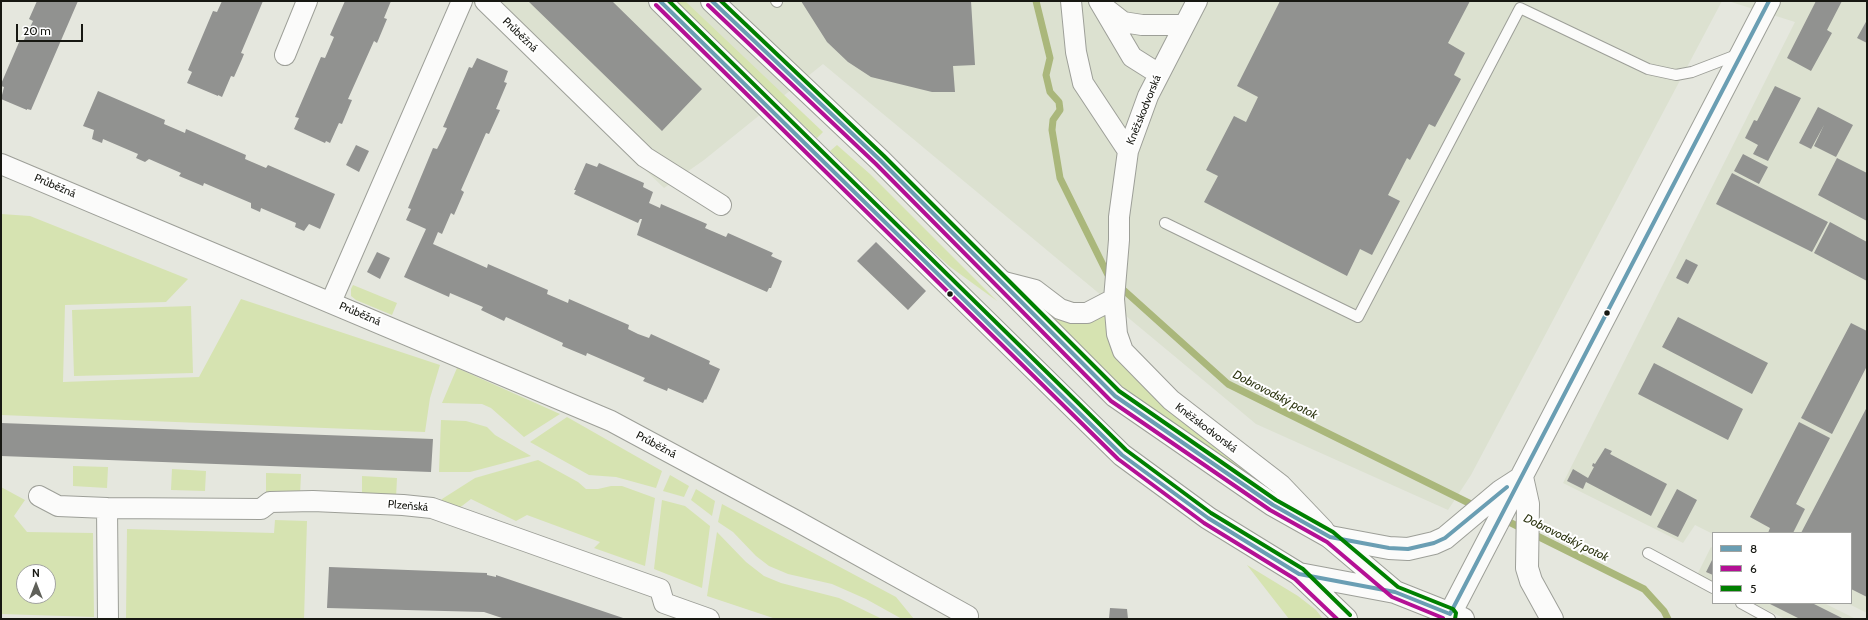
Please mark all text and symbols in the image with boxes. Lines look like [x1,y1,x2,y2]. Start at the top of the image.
street label: Průběžná [500,15,540,55]
scale bar [18,16,85,42]
text: 20 m [23,23,51,38]
street label: Kněžskodvorská [1124,73,1164,147]
street label: Průběžná [32,171,78,201]
unlabelled marker [945,289,955,299]
street label: Průběžná [337,299,383,329]
unlabelled marker [1602,308,1612,318]
water label: Dobrovodský potok [1230,368,1320,422]
street label: Kněžskodvorská [1172,400,1240,456]
street label: Průběžná [634,429,678,461]
street label: Plzeňská [387,498,429,514]
water label: Dobrovodský potok [1521,511,1611,565]
legend [1712,532,1852,604]
text: 8 [1750,541,1757,556]
text: 6 [1750,561,1757,576]
north arrow [16,564,56,604]
text: N [32,566,40,580]
text: 5 [1750,581,1757,596]

